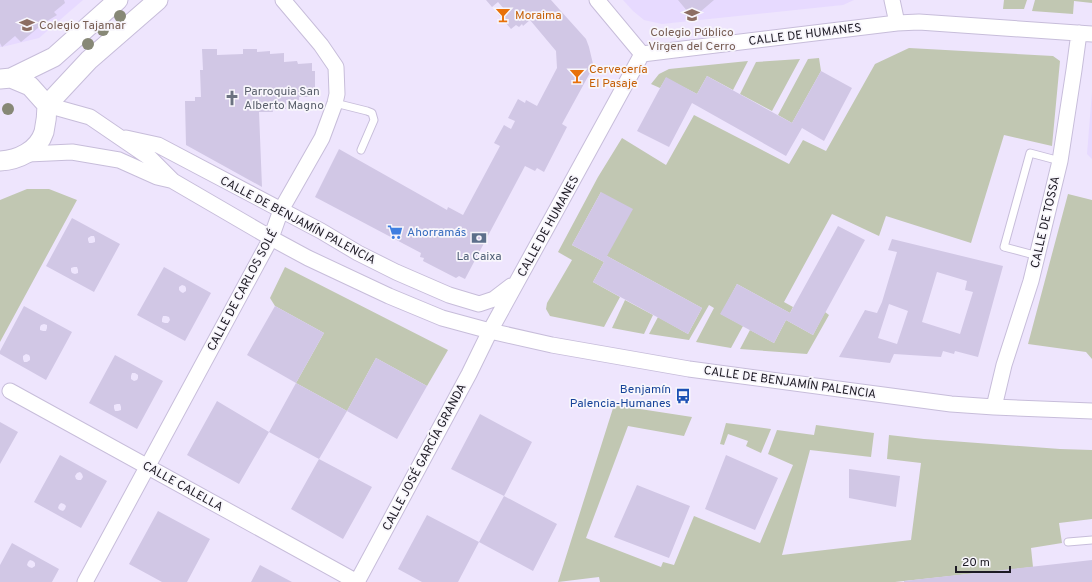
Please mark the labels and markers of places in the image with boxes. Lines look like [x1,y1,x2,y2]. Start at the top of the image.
bar icon: Moraima [494,6,512,24]
school or university icon: Colegio Público Virgen del Cerro [683,6,701,24]
place label: Moraima [515,8,562,24]
school or university icon: Colegio Tajamar [18,16,36,34]
place label: Colegio Tajamar [39,18,126,34]
place label: Colegio Público Virgen del Cerro [648,25,736,55]
place label: Cervecería El Pasaje [589,62,648,92]
bar icon: Cervecería El Pasaje [568,67,586,85]
place label: Parroquia San Alberto Magno [244,84,324,114]
church icon: Parroquia San Alberto Magno [223,89,241,107]
supermarket icon: Ahorramás [386,223,404,241]
place label: Ahorramás [407,225,466,241]
bank icon: La Caixa [470,229,488,247]
place label: La Caixa [456,249,502,265]
place label: Benjamín Palencia-Humanes [570,382,671,412]
bus stop icon: Benjamín Palencia-Humanes [674,387,692,405]

